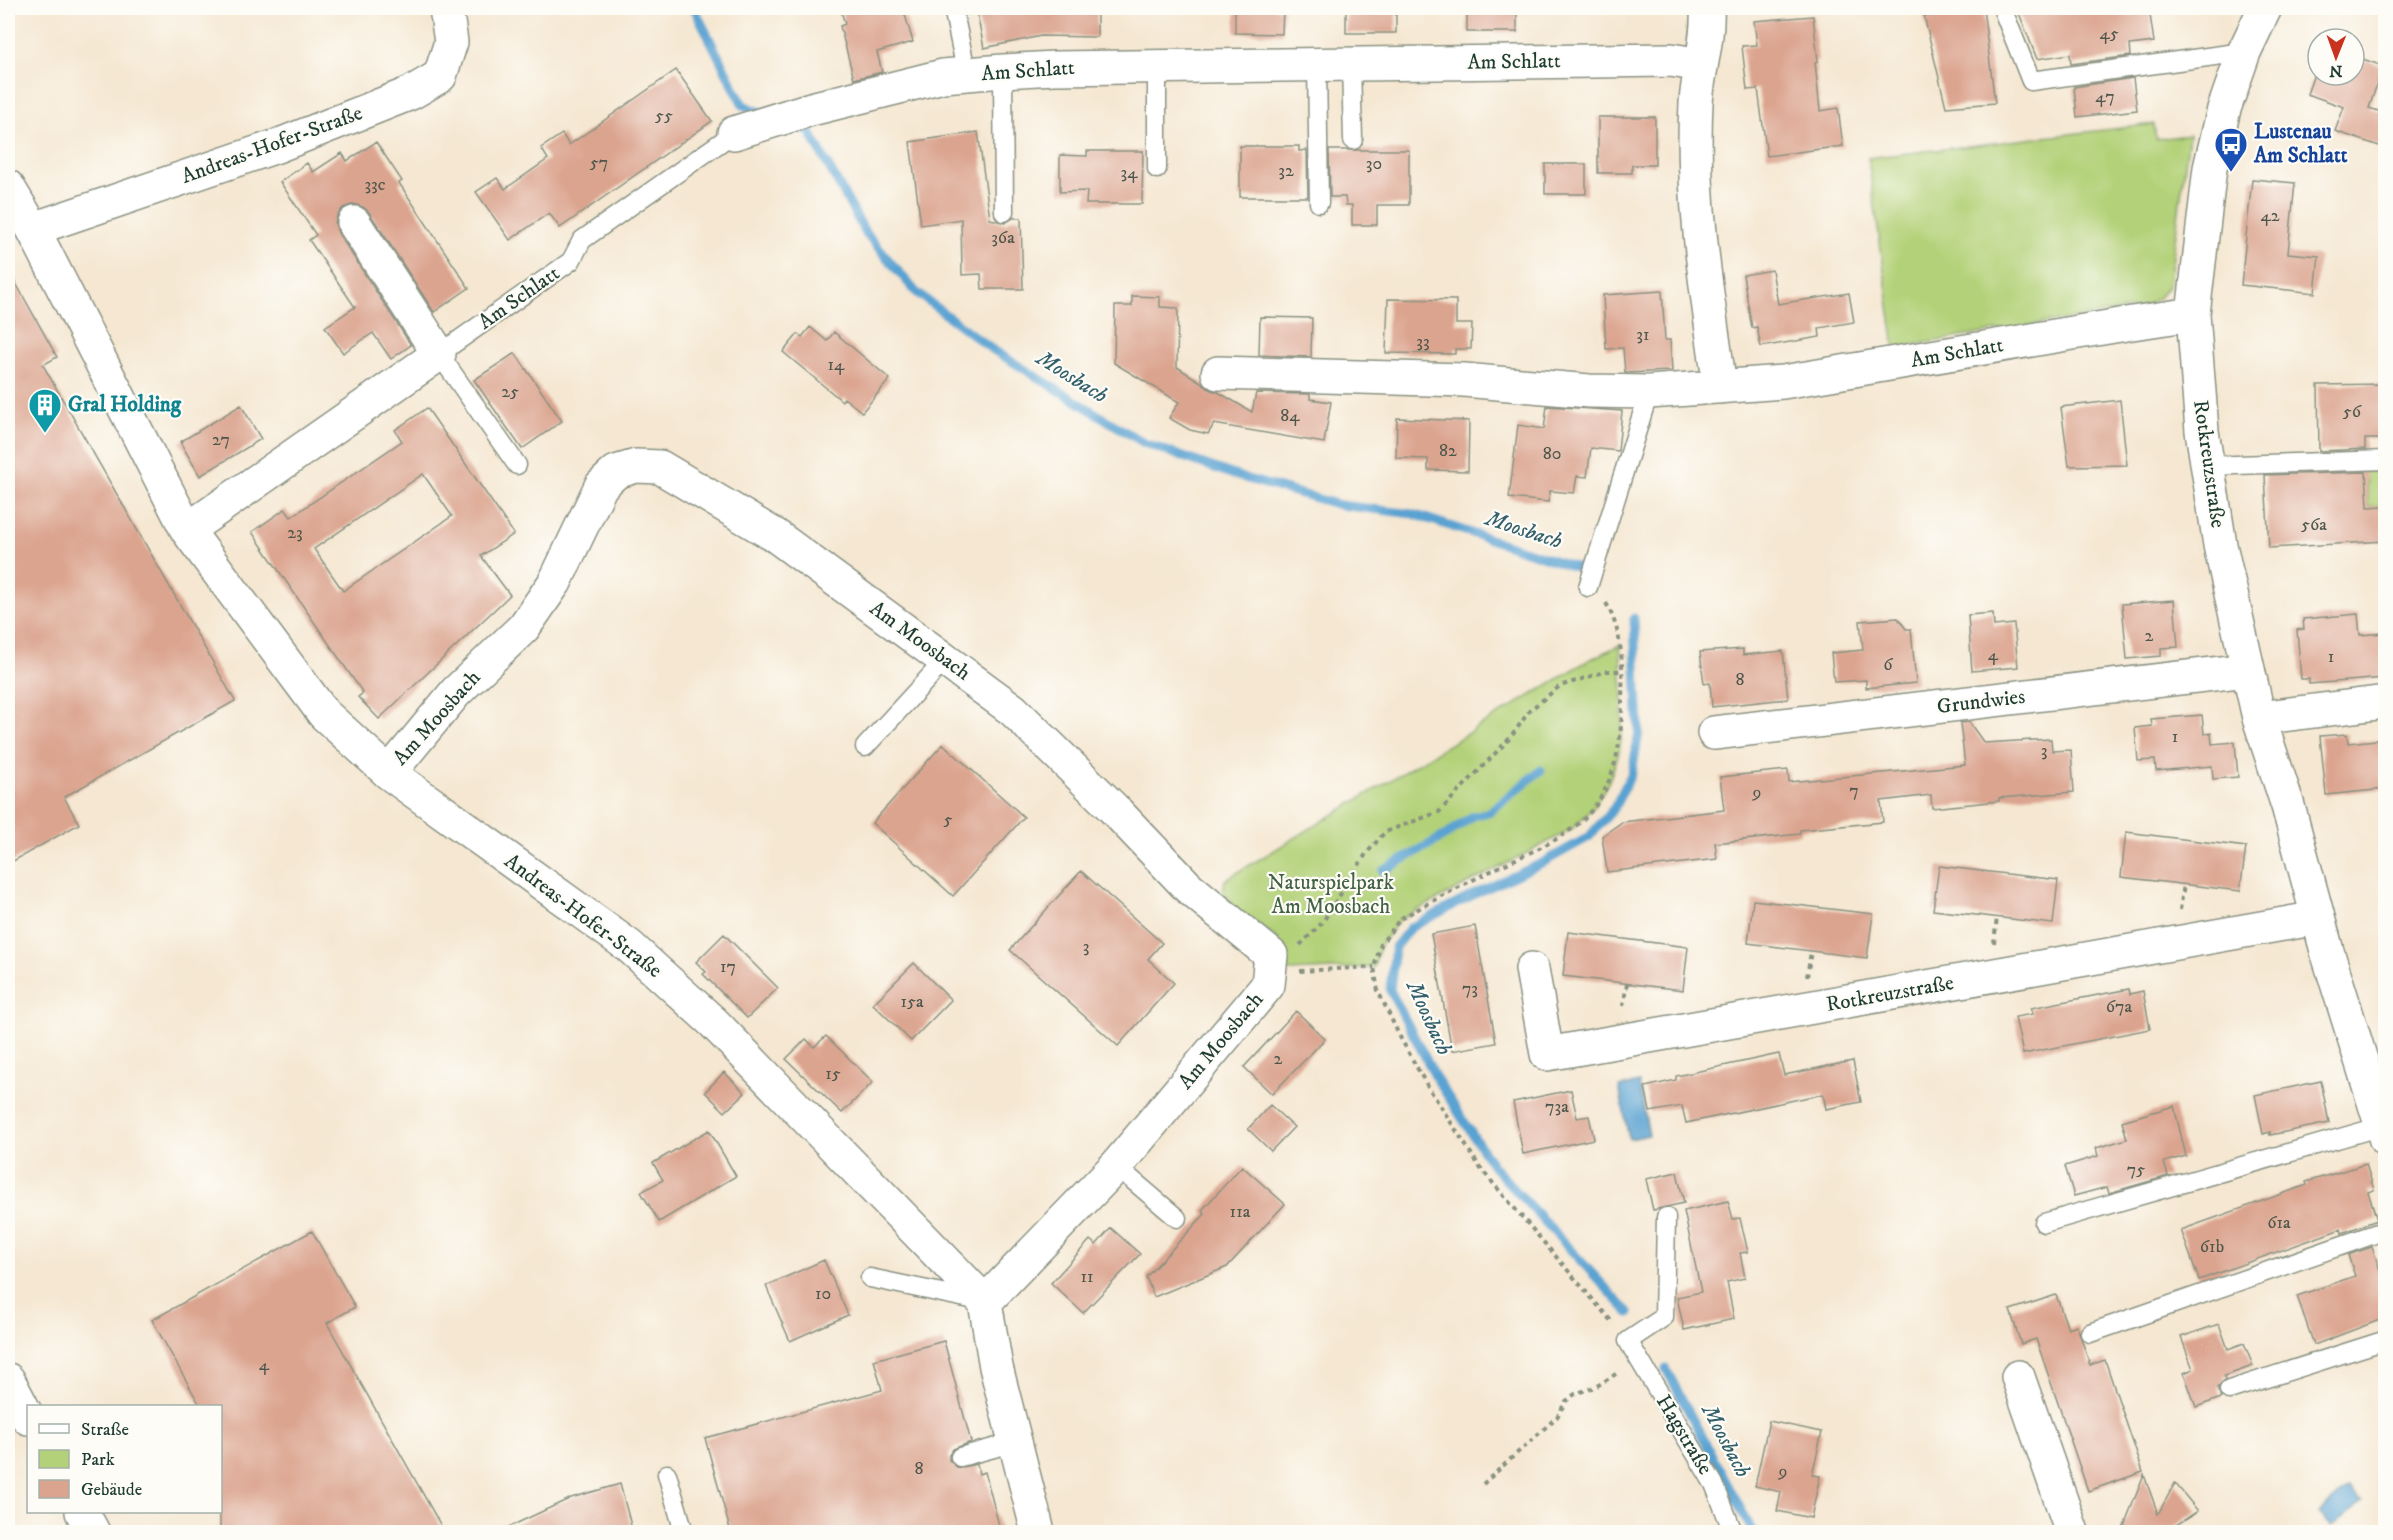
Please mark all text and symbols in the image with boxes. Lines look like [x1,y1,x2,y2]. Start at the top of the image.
house number: 45 [2099,23,2119,45]
north arrow [2306,27,2366,87]
street label: Am Schlatt [1467,48,1561,76]
street label: Am Schlatt [981,55,1076,87]
text: N [2329,61,2342,81]
house number: 47 [2095,86,2115,108]
street label: Andreas-Hofer-Straße [178,100,366,190]
house number: 55 [655,105,673,127]
place label: Lustenau Am Schlatt [2253,119,2348,169]
bus stop icon: Lustenau Am Schlatt [2213,126,2249,173]
house number: 57 [590,152,608,174]
house number: 30 [1366,153,1382,175]
house number: 32 [1278,160,1294,182]
house number: 34 [1120,162,1138,184]
house number: 33c [364,174,386,196]
house number: 42 [2260,205,2280,227]
house number: 36a [991,227,1015,249]
street label: Am Schlatt [473,260,565,335]
house number: 31 [1636,324,1650,346]
house number: 33 [1416,331,1430,353]
street label: Am Schlatt [1909,332,2006,374]
water label: Moosbach [1030,344,1113,409]
house number: 14 [828,354,845,376]
house number: 25 [501,381,519,403]
building icon: Gral Holding [27,387,63,434]
place label: Gral Holding [68,392,182,418]
street label: Rotkreuzstraße [2187,398,2231,530]
house number: 56 [2343,401,2362,423]
house number: 84 [1280,405,1300,427]
house number: 27 [212,429,230,451]
house number: 82 [1439,440,1457,462]
house number: 80 [1543,443,1561,465]
water label: Moosbach [1481,504,1566,555]
house number: 56a [2301,514,2327,536]
house number: 23 [287,522,303,544]
street label: Am Moosbach [864,596,976,686]
house number: 2 [2145,625,2154,647]
house number: 4 [1988,644,1999,666]
house number: 1 [2328,646,2334,668]
house number: 6 [1883,654,1893,676]
street label: Am Moosbach [388,665,486,771]
house number: 8 [1735,669,1745,691]
street label: Grundwies [1936,684,2026,720]
house number: 1 [2172,726,2178,748]
house number: 3 [2041,740,2047,762]
house number: 7 [1849,780,1859,802]
house number: 9 [1752,782,1761,804]
house number: 5 [944,809,953,831]
street label: Andreas-Hofer-Straße [499,848,667,984]
park label: Naturspielpark Am Moosbach [1268,870,1395,920]
house number: 3 [1083,936,1089,958]
house number: 17 [720,956,736,978]
street label: Rotkreuzstraße [1824,970,1956,1018]
water label: Moosbach [1399,975,1458,1059]
house number: 73 [1462,978,1478,1000]
street label: Am Moosbach [1173,987,1269,1095]
house number: 15a [900,991,924,1013]
house number: 67a [2106,996,2133,1018]
house number: 2 [1274,1048,1283,1070]
house number: 15 [825,1063,841,1085]
house number: 73a [1545,1096,1569,1118]
house number: 75 [2127,1159,2145,1181]
house number: 11a [1230,1201,1251,1223]
house number: 61a [2267,1212,2291,1234]
house number: 61b [2200,1236,2224,1258]
house number: 11 [1080,1266,1094,1288]
house number: 10 [815,1283,831,1305]
house number: 4 [259,1354,270,1376]
street label: Hagstraße [1650,1390,1718,1480]
water label: Moosbach [1695,1398,1756,1482]
legend [27,1405,222,1513]
text: Straße [81,1419,129,1441]
text: Park [81,1449,115,1471]
house number: 8 [914,1458,924,1480]
house number: 9 [1778,1461,1787,1483]
text: Gebäude [81,1479,142,1501]

